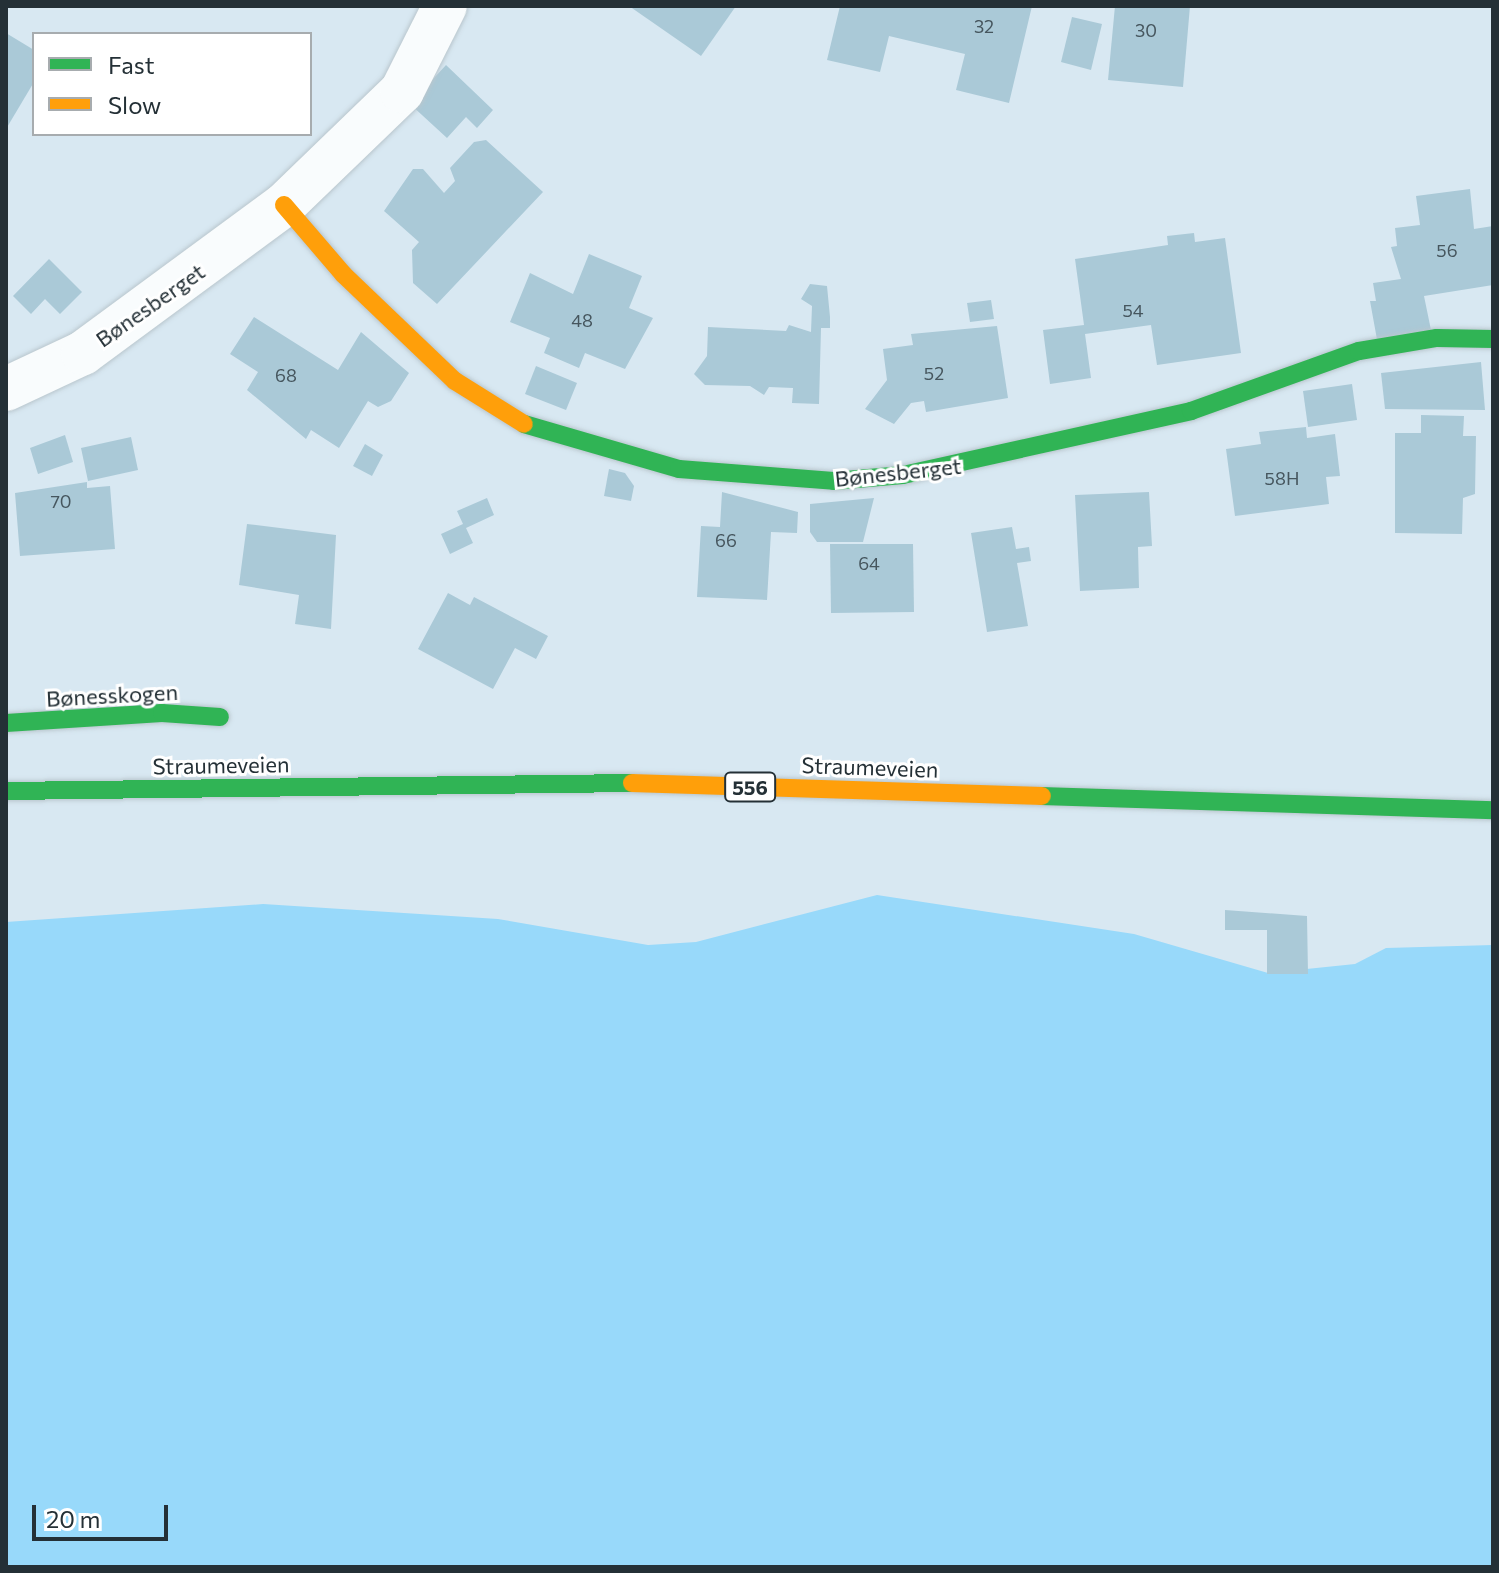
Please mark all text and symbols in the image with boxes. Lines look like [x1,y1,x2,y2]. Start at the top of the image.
house number: 32 [974,15,994,37]
house number: 30 [1135,19,1157,41]
legend [32,32,312,136]
text: Fast [108,50,155,79]
text: Slow [108,90,161,119]
house number: 56 [1436,239,1458,261]
street label: Bønesberget [90,258,210,352]
house number: 54 [1122,299,1144,321]
house number: 48 [571,309,593,331]
house number: 52 [924,362,944,384]
house number: 68 [275,364,297,386]
street label: Bønesberget [833,452,963,492]
house number: 58H [1265,467,1299,489]
house number: 70 [50,490,72,512]
house number: 66 [715,529,737,551]
house number: 64 [858,552,880,574]
street label: Bønesskogen [45,678,179,712]
street label: Straumeveien [152,751,290,779]
street label: Straumeveien [801,751,939,783]
road number: 556 [724,771,776,803]
scale bar [36,1489,172,1539]
text: 20 m [46,1504,100,1533]

